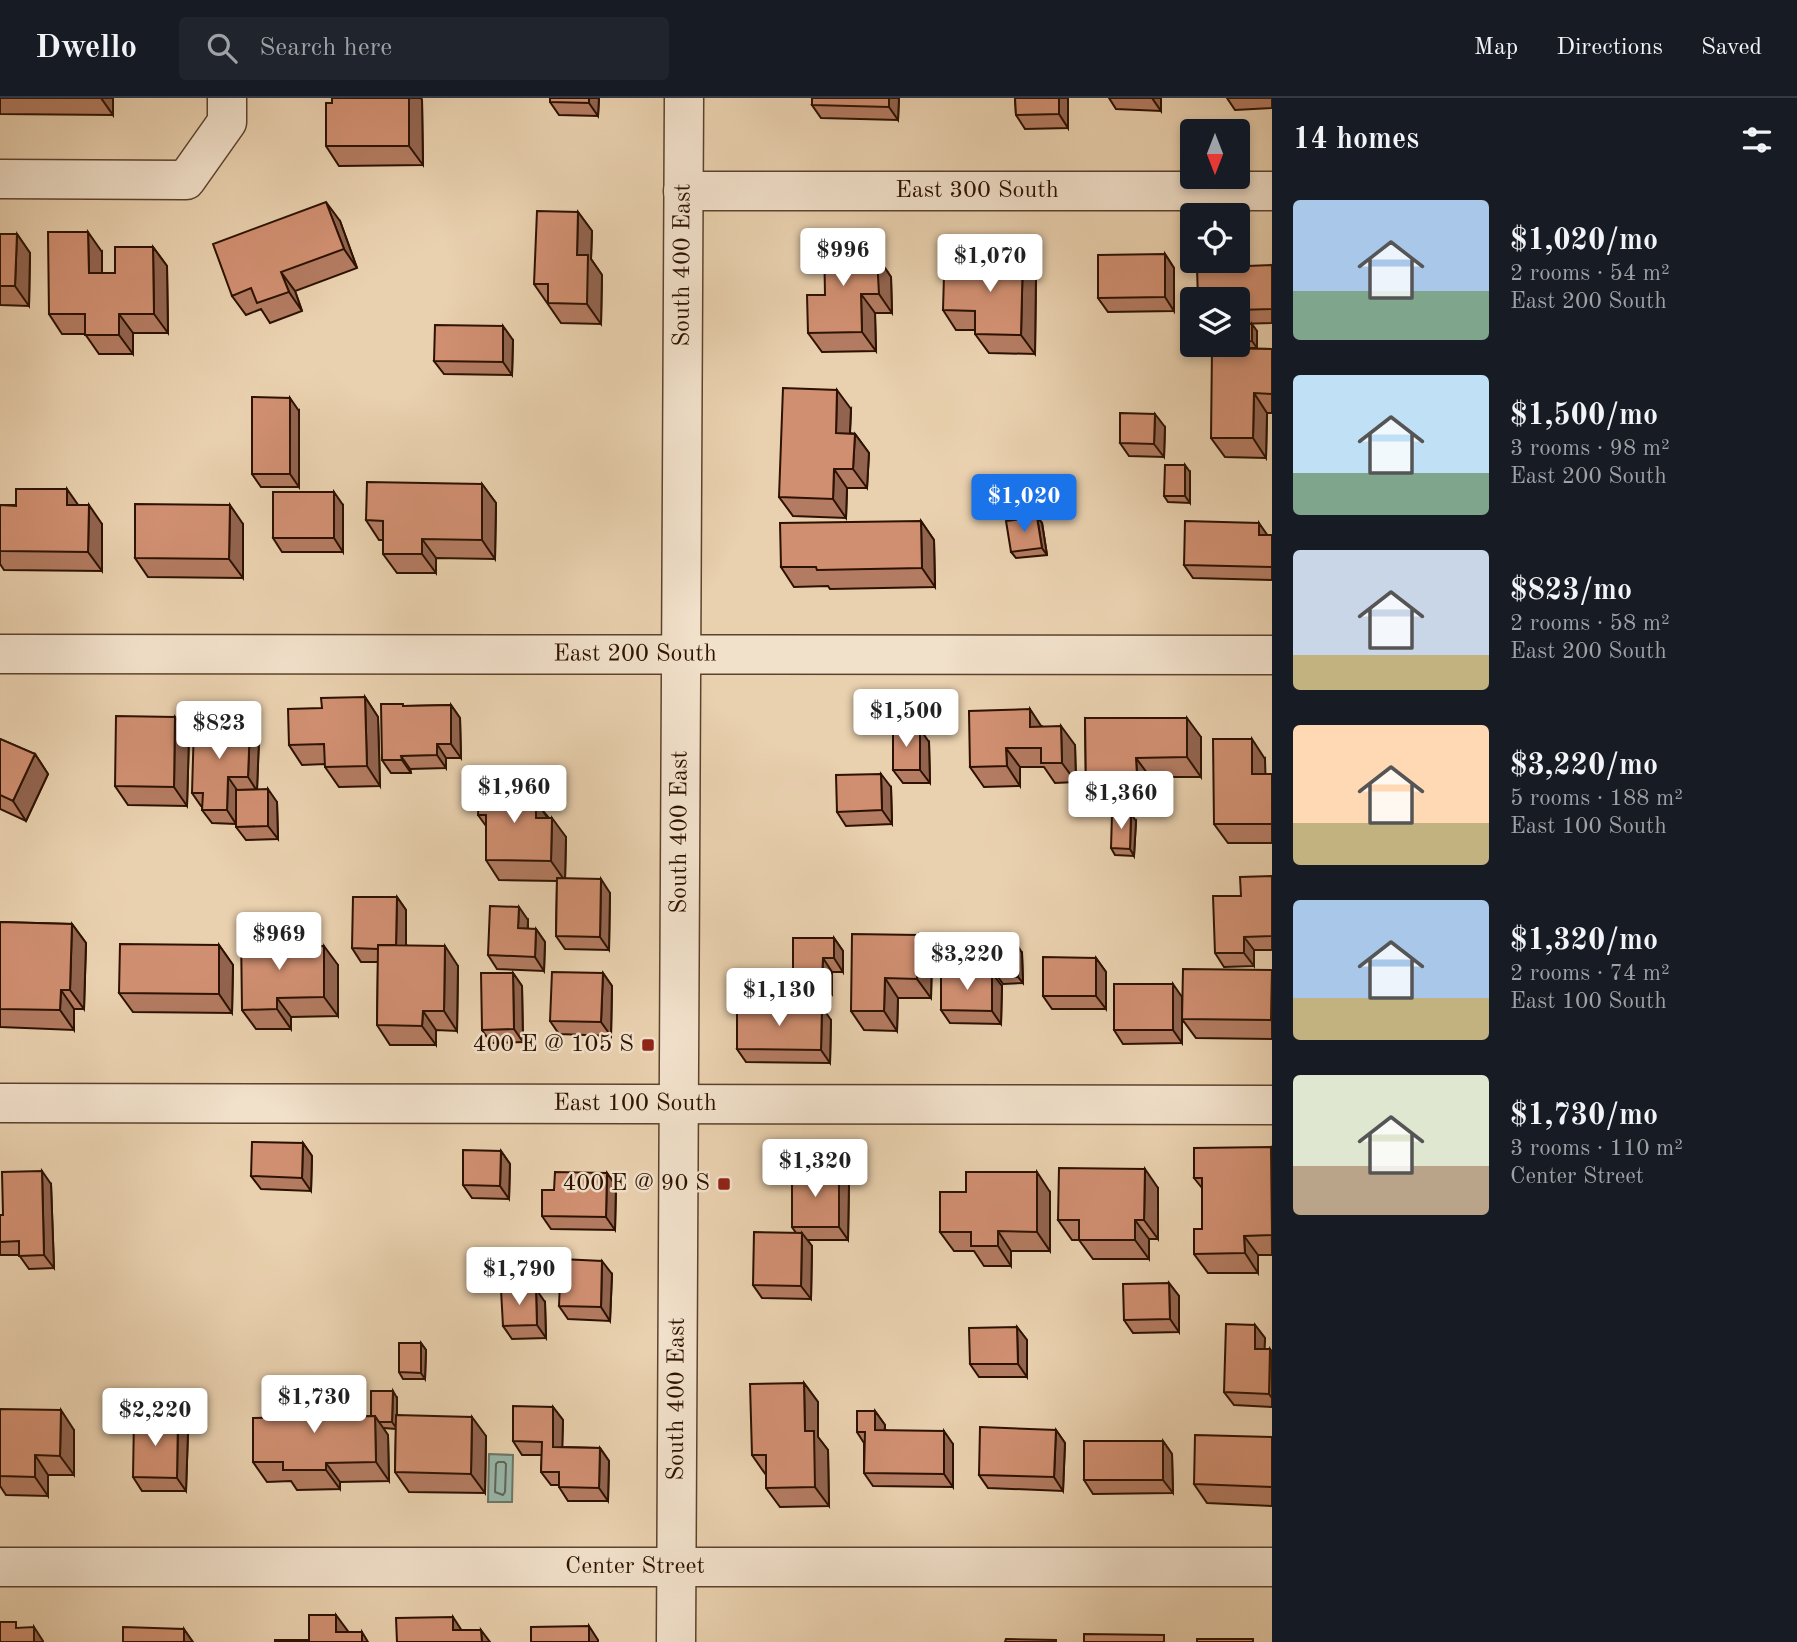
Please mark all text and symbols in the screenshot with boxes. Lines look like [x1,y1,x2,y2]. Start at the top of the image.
search box [179,17,669,80]
icon: search [203,29,241,67]
text: Dwello [35,32,137,65]
text: Search here [259,35,392,61]
text: Map [1474,36,1518,60]
text: Directions [1556,36,1663,60]
text: Saved [1701,36,1762,60]
north arrow [1180,119,1250,189]
map controls [1180,119,1250,357]
icon: filters [1738,121,1776,159]
text: 14 homes [1293,125,1419,155]
street label: East 300 South [895,179,1059,203]
street label: South 400 East [671,183,696,347]
button: locate [1180,203,1250,273]
text: $1,020/mo [1510,226,1658,256]
pin: $996 [802,228,884,288]
icon: home [1349,228,1433,312]
pin: $1,070 [933,234,1047,294]
text: $996 [816,239,870,262]
text: $1,070 [953,245,1027,268]
text: 2 rooms · 54 m² [1510,262,1670,285]
button: layers [1180,287,1250,357]
text: East 200 South [1510,290,1667,313]
text: $1,500/mo [1510,401,1658,431]
icon: home [1349,403,1433,487]
text: 3 rooms · 98 m² [1510,437,1670,460]
text: East 200 South [1510,465,1667,488]
pin: $1,020 [967,474,1081,534]
text: $1,020 [987,485,1061,508]
text: $823/mo [1510,576,1632,606]
icon: home [1349,578,1433,662]
text: 2 rooms · 58 m² [1510,612,1670,635]
text: East 200 South [1510,640,1667,663]
street label: East 200 South [553,642,717,667]
pin: $1,500 [849,690,963,749]
text: $1,500 [869,700,943,723]
pin: $823 [178,702,260,761]
text: $823 [192,712,246,735]
street label: South 400 East [668,750,693,914]
text: $3,220/mo [1510,751,1658,781]
icon: home [1349,753,1433,837]
pin: $1,960 [457,766,571,825]
pin: $1,360 [1064,772,1178,831]
text: $1,960 [477,776,551,799]
text: $1,360 [1084,782,1158,805]
text: 5 rooms · 188 m² [1510,787,1683,810]
text: East 100 South [1510,815,1667,838]
pin: $969 [238,912,320,972]
text: $969 [252,923,306,946]
text: $1,320/mo [1510,926,1658,956]
icon: home [1349,928,1433,1012]
pin: $3,220 [910,932,1024,992]
text: $3,220 [930,943,1004,966]
text: 2 rooms · 74 m² [1510,962,1670,985]
pin: $1,130 [722,968,836,1028]
text: $1,130 [742,979,816,1002]
text: East 100 South [1510,990,1667,1013]
place label: 400 E @ 105 S [472,1033,634,1057]
marker: 400 E @ 105 S [640,1037,656,1053]
street label: East 100 South [553,1092,717,1116]
text: $1,730/mo [1510,1101,1658,1131]
icon: home [1349,1103,1433,1187]
text: 3 rooms · 110 m² [1510,1137,1683,1160]
pin: $1,320 [758,1140,872,1199]
text: $1,320 [778,1150,852,1173]
text: Center Street [1510,1165,1644,1188]
place label: 400 E @ 90 S [562,1172,710,1196]
marker: 400 E @ 90 S [716,1176,732,1192]
pin: $1,790 [462,1248,576,1307]
text: $1,790 [482,1258,556,1281]
street label: South 400 East [665,1317,690,1481]
pin: $1,730 [257,1376,371,1435]
text: $1,730 [277,1386,351,1409]
pin: $2,220 [98,1388,212,1448]
text: $2,220 [118,1399,192,1422]
street label: Center Street [565,1555,705,1579]

